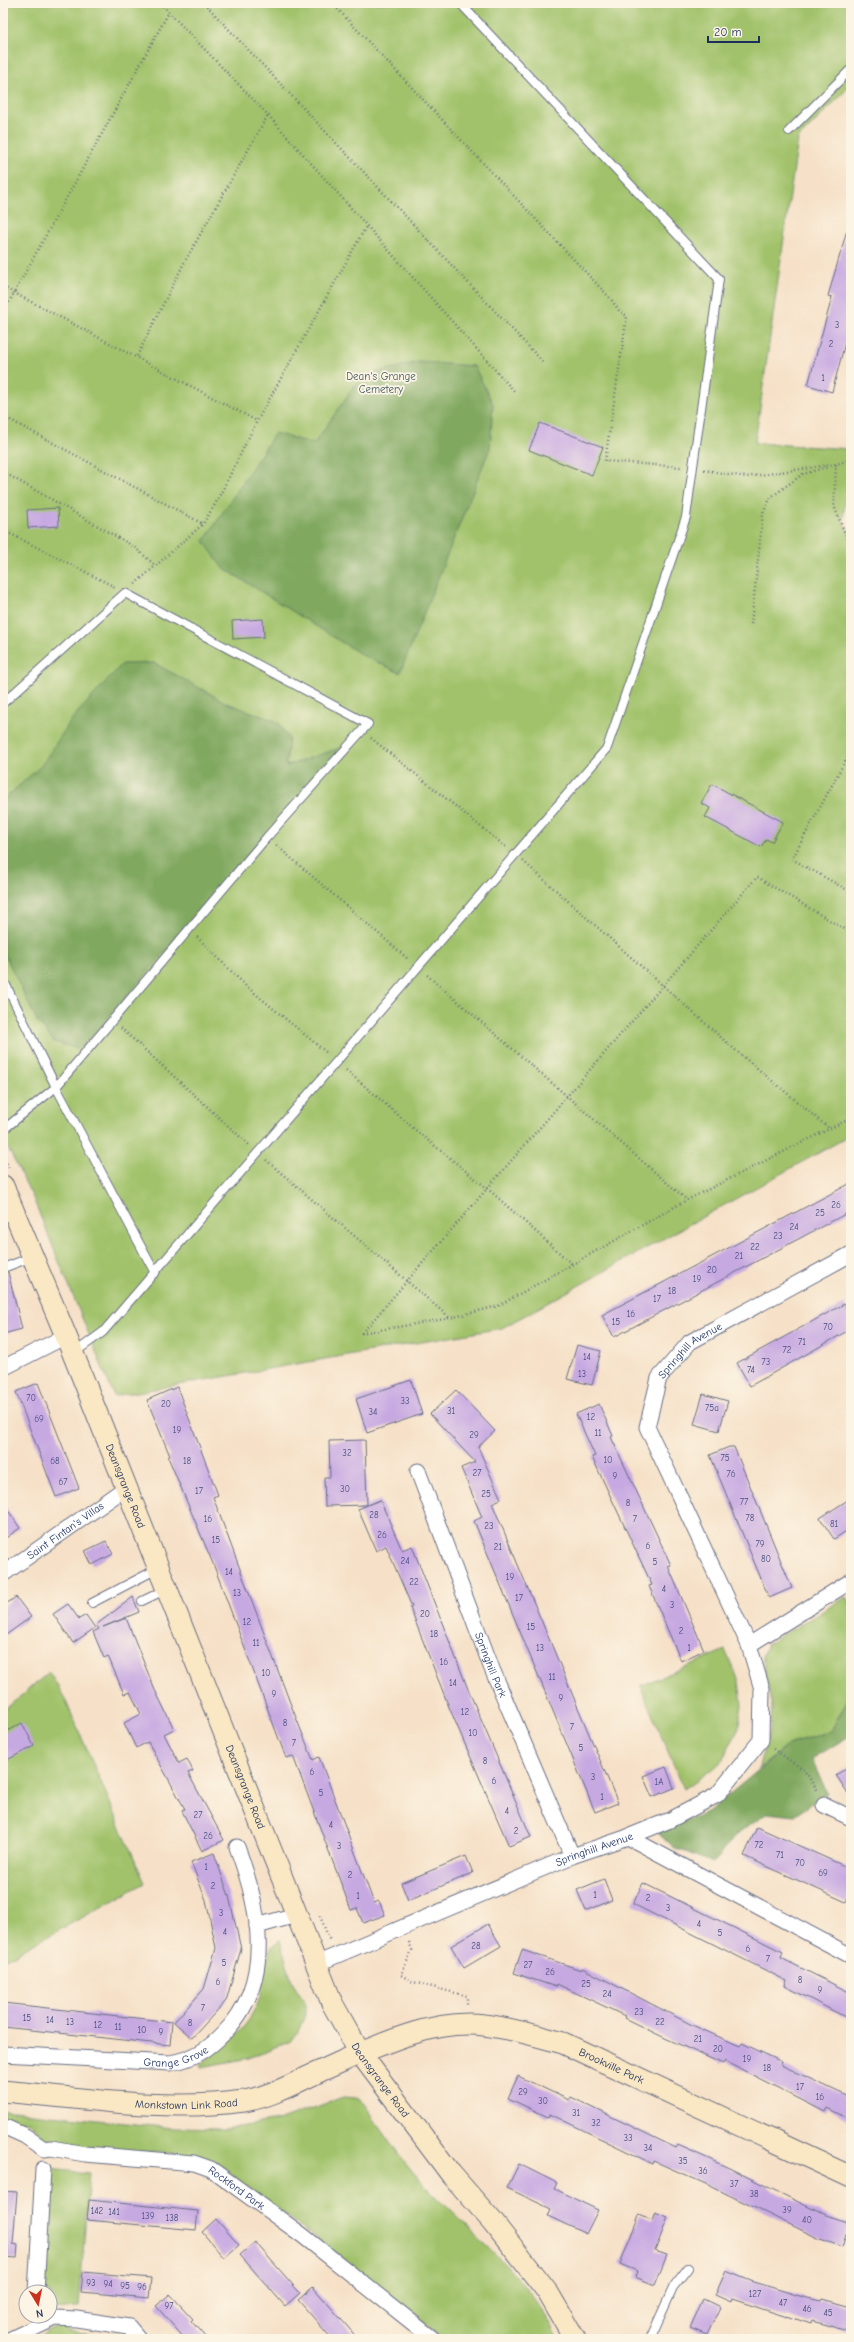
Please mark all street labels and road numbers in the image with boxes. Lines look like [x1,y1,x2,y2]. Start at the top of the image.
street label: Springhill Avenue [655,1319,724,1381]
street label: Deansgrange Road [103,1442,148,1530]
street label: Saint Fintan's Villas [24,1499,106,1562]
street label: Springhill Park [472,1630,510,1700]
street label: Deansgrange Road [223,1743,268,1831]
street label: Springhill Avenue [553,1829,635,1869]
street label: Deansgrange Road [349,2040,413,2120]
street label: Grange Grove [143,2043,211,2070]
street label: Brookville Park [577,2045,647,2087]
street label: Monkstown Link Road [135,2095,239,2112]
street label: Rockford Park [206,2163,268,2213]

